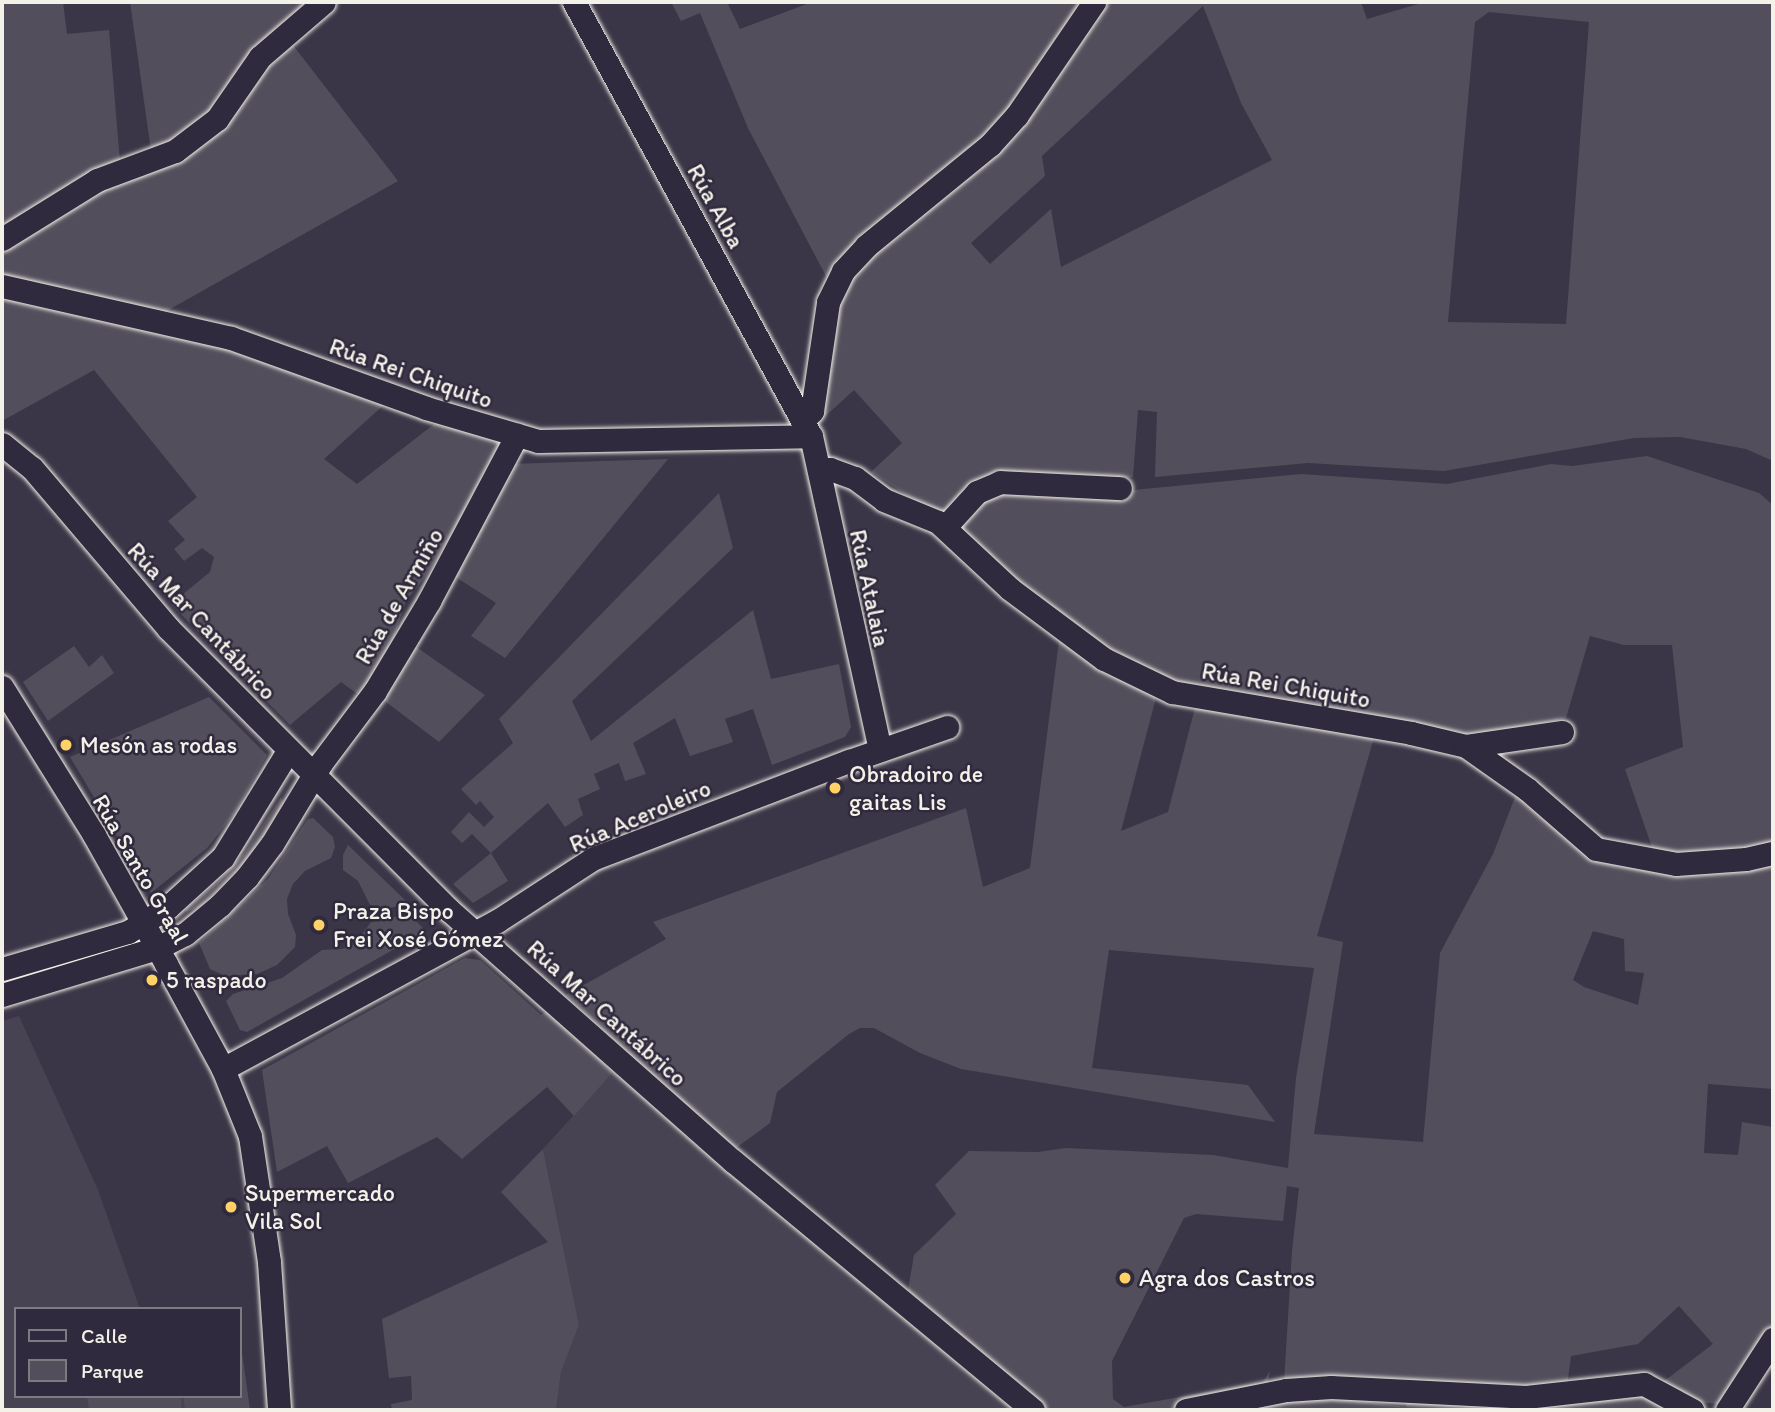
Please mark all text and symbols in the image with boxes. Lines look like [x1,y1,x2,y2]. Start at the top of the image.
street label: Rúa Alba [681,158,751,254]
street label: Rúa Rei Chiquito [326,332,496,414]
street label: Rúa de Armiño [349,523,449,669]
street label: Rúa Atalaia [843,526,897,650]
street label: Rúa Mar Cantábrico [121,536,283,706]
street label: Rúa Rei Chiquito [1200,656,1372,714]
place label: Mesón as rodas [80,731,237,759]
marker: Mesón as rodas [58,737,74,753]
place label: Obradoiro de gaitas Lis [849,760,984,816]
street label: Rúa Aceroleiro [565,773,715,859]
marker: Obradoiro de gaitas Lis [827,780,843,796]
street label: Rúa Santo Graal [86,789,196,949]
place label: Praza Bispo Frei Xosé Gómez [333,897,504,953]
marker: Praza Bispo Frei Xosé Gómez [311,917,327,933]
street label: Rúa Mar Cantábrico [521,933,693,1093]
place label: 5 raspado [166,966,267,994]
marker: 5 raspado [144,972,160,988]
place label: Supermercado Vila Sol [245,1179,395,1235]
marker: Supermercado Vila Sol [223,1199,239,1215]
place label: Agra dos Castros [1139,1264,1315,1292]
marker: Agra dos Castros [1117,1270,1133,1286]
legend [14,1307,242,1398]
text: Calle [81,1323,127,1348]
text: Parque [81,1358,144,1383]

